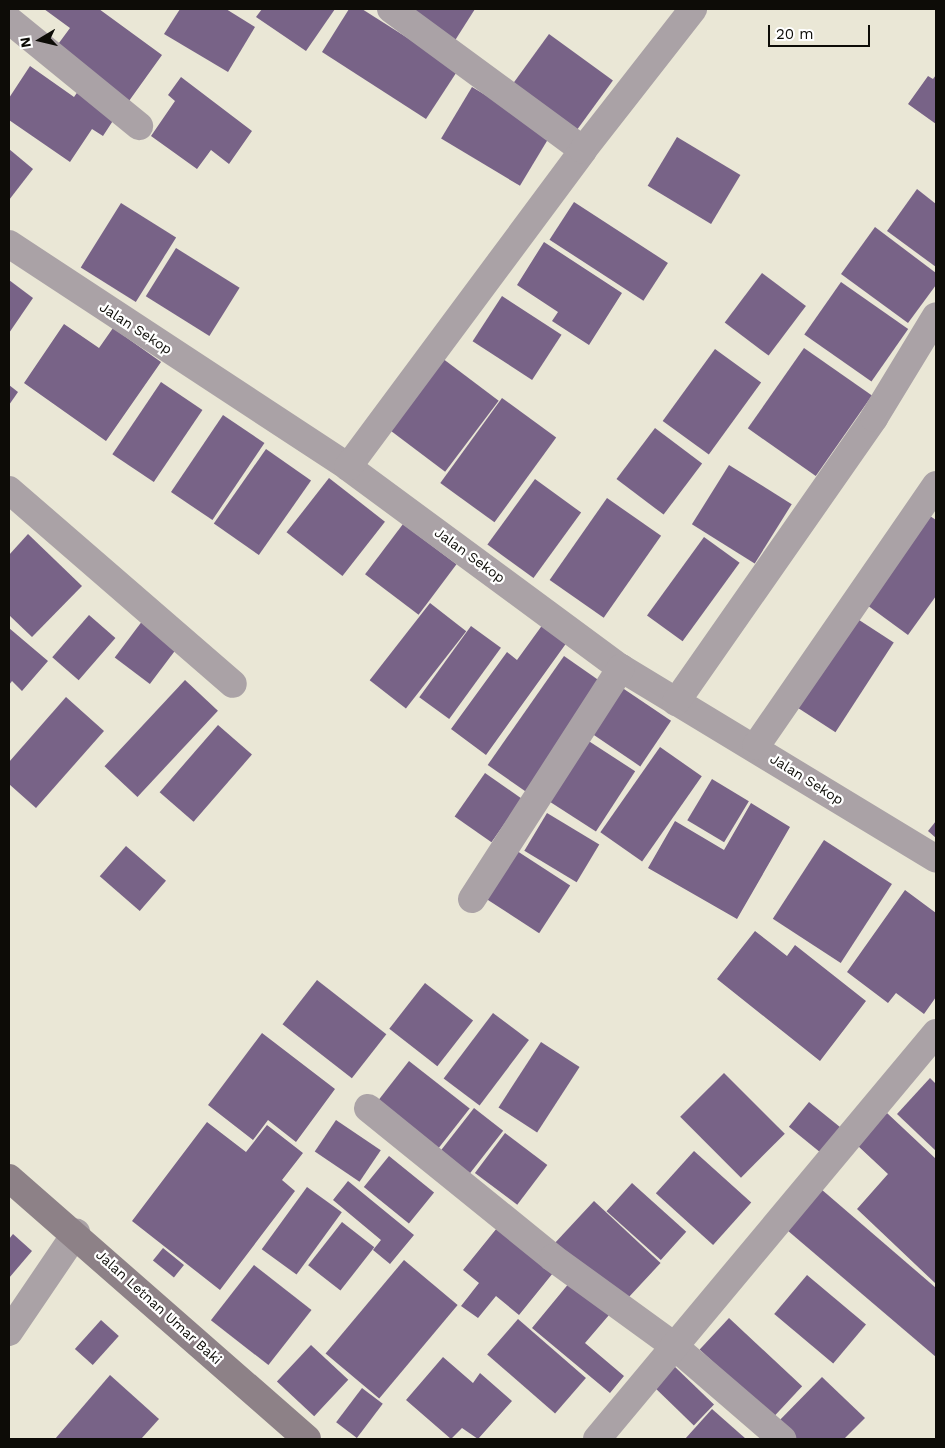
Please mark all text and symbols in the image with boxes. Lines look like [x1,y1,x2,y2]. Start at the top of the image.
north arrow [15,15,65,65]
scale bar [770,15,872,47]
text: 20 m [776,25,814,43]
text: N [16,36,34,49]
street label: Jalan Sekop [97,298,175,358]
street label: Jalan Sekop [431,524,509,586]
street label: Jalan Sekop [767,750,847,808]
street label: Jalan Letnan Umar Baki [93,1246,225,1368]

